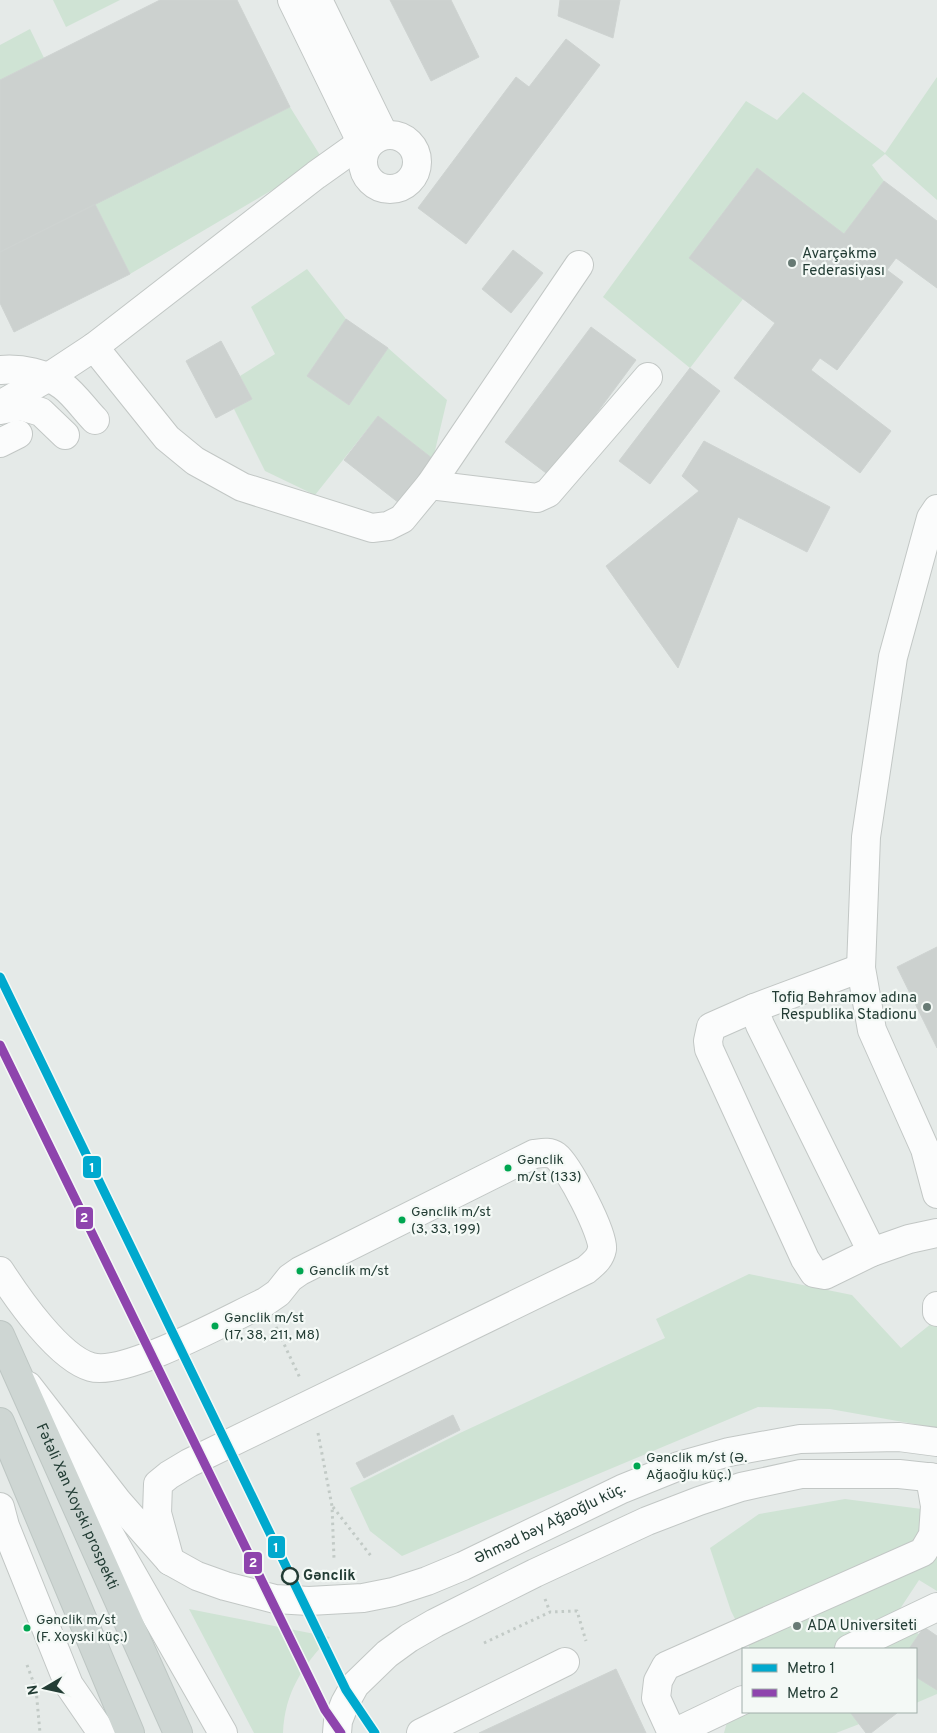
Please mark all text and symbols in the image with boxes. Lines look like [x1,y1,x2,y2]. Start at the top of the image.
place label: Avarçəkmə Federasiyası [802,245,885,281]
marker: Avarçəkmə Federasiyası [786,257,798,269]
place label: Tofiq Bəhramov adına Respublika Stadionu [771,989,917,1025]
marker: Tofiq Bəhramov adına Respublika Stadionu [921,1001,933,1013]
place label: Gənclik m/st (133) [517,1152,582,1186]
line badge: 1 [82,1155,102,1179]
text: 1 [89,1160,95,1177]
marker: Gənclik m/st (133) [503,1163,513,1173]
place label: Gənclik m/st (3, 33, 199) [411,1204,491,1238]
line badge: 2 [75,1206,94,1230]
text: 2 [80,1210,88,1227]
marker: Gənclik m/st (3, 33, 199) [397,1215,407,1225]
place label: Gənclik m/st [309,1263,389,1280]
marker: Gənclik m/st [295,1266,305,1276]
place label: Gənclik m/st (17, 38, 211, M8) [224,1310,320,1344]
marker: Gənclik m/st (17, 38, 211, M8) [210,1321,220,1331]
street label: Fətəli Xan Xoyski prospekti [31,1420,122,1593]
place label: Gənclik m/st (Ə. Ağaoğlu küç.) [646,1450,747,1484]
marker: Gənclik m/st (Ə. Ağaoğlu küç.) [632,1461,642,1471]
street label: Əhməd bəy Ağaoğlu küç. [471,1479,629,1569]
line badge: 1 [267,1535,286,1559]
text: 1 [273,1540,279,1557]
line badge: 2 [243,1551,263,1575]
text: 2 [249,1555,257,1572]
marker: Gənclik [281,1567,299,1585]
place label: Gənclik [303,1567,356,1586]
place label: Gənclik m/st (F. Xoyski küç.) [36,1612,128,1646]
place label: ADA Universiteti [807,1617,917,1636]
marker: ADA Universiteti [791,1620,803,1632]
marker: Gənclik m/st (F. Xoyski küç.) [22,1623,32,1633]
legend [742,1648,917,1713]
text: Metro 1 [787,1660,835,1679]
north arrow [20,1663,70,1713]
text: N [24,1683,43,1696]
text: Metro 2 [787,1685,839,1704]

